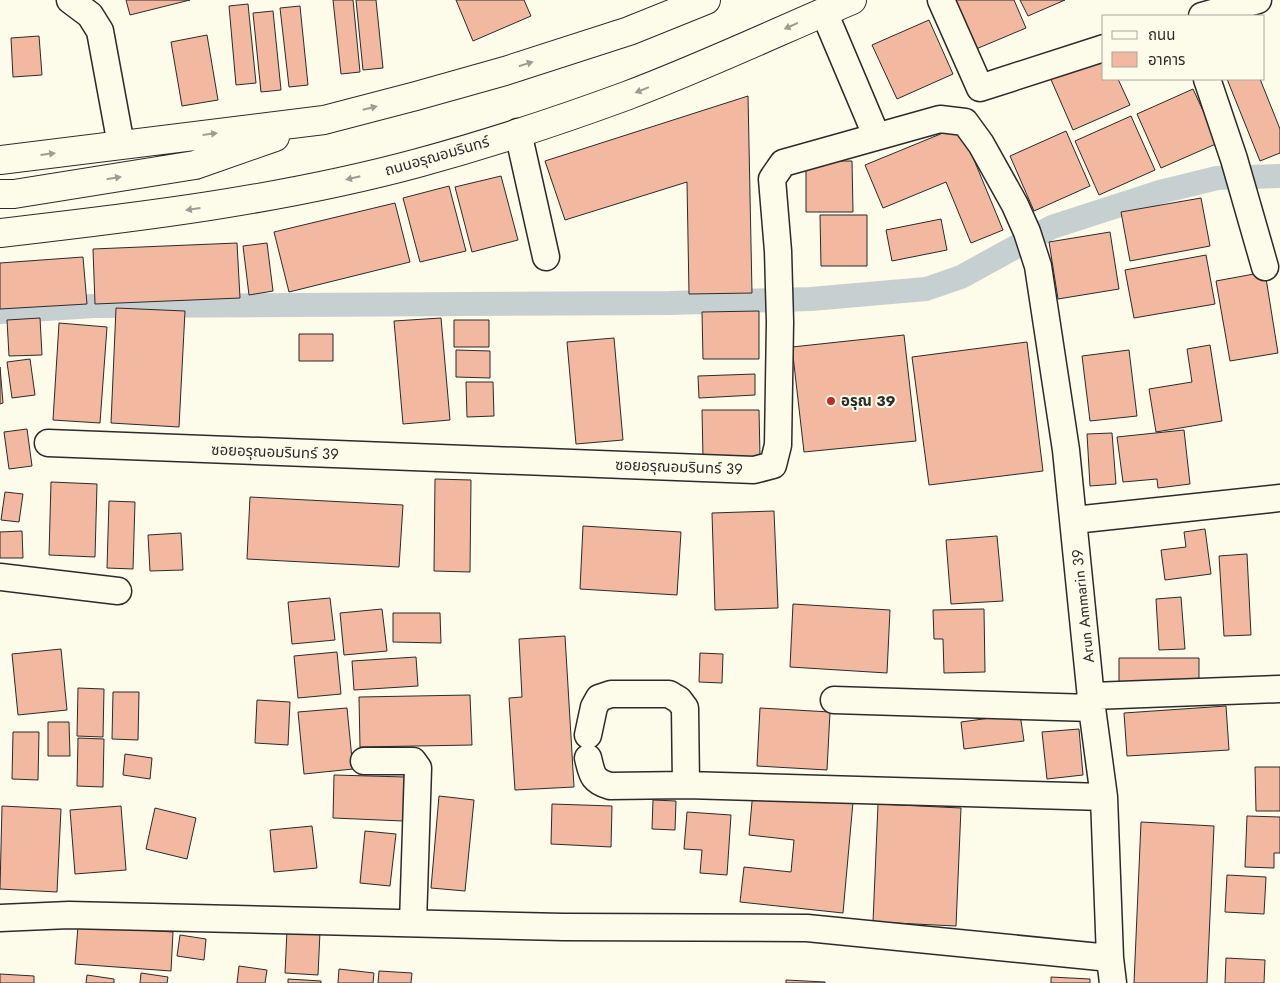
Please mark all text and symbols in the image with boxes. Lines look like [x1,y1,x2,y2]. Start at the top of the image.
legend [1102,15,1265,80]
one-way arrow [784,23,798,31]
text: ถนน [1148,24,1175,46]
text: อาคาร [1148,49,1185,71]
one-way arrow [519,60,534,68]
one-way arrow [635,86,649,94]
one-way arrow [362,104,377,112]
one-way arrow [202,130,218,138]
street label: ถนนอรุณอมรินทร์ [382,130,493,181]
one-way arrow [41,150,57,158]
one-way arrow [106,174,122,182]
one-way arrow [345,174,360,182]
one-way arrow [185,205,201,213]
place label: อรุณ 39 [841,390,896,412]
marker: อรุณ 39 [825,395,837,407]
street label: ซอยอรุณอมรินทร์ 39 [211,439,339,465]
street label: ซอยอรุณอมรินทร์ 39 [615,454,743,480]
street label: Arun Ammarin 39 [1066,548,1100,664]

